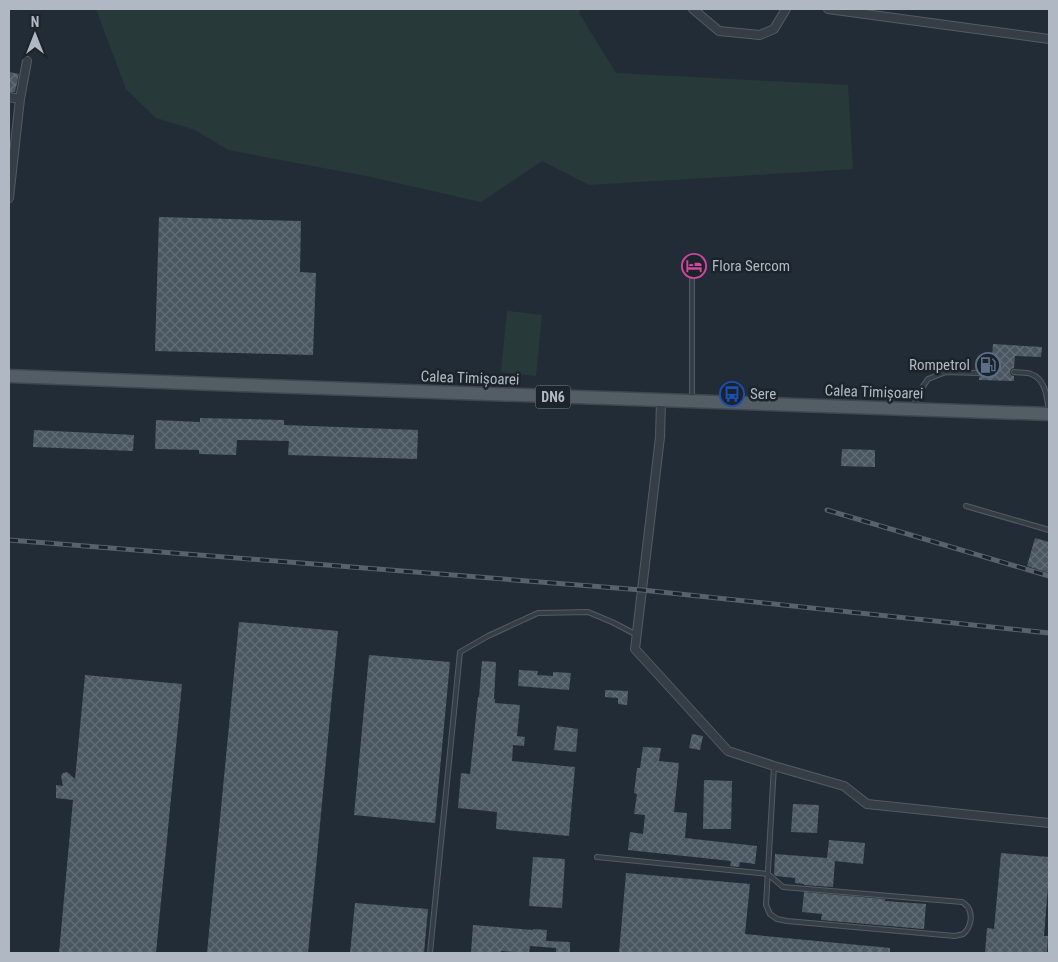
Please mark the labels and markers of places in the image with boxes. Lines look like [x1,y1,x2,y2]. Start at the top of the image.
hotel icon: Flora Sercom [681,253,707,279]
place label: Flora Sercom [712,257,790,275]
fuel station icon: Rompetrol [975,352,1001,378]
place label: Rompetrol [909,356,970,374]
bus stop icon: Sere [719,381,745,407]
place label: Sere [750,385,776,403]

